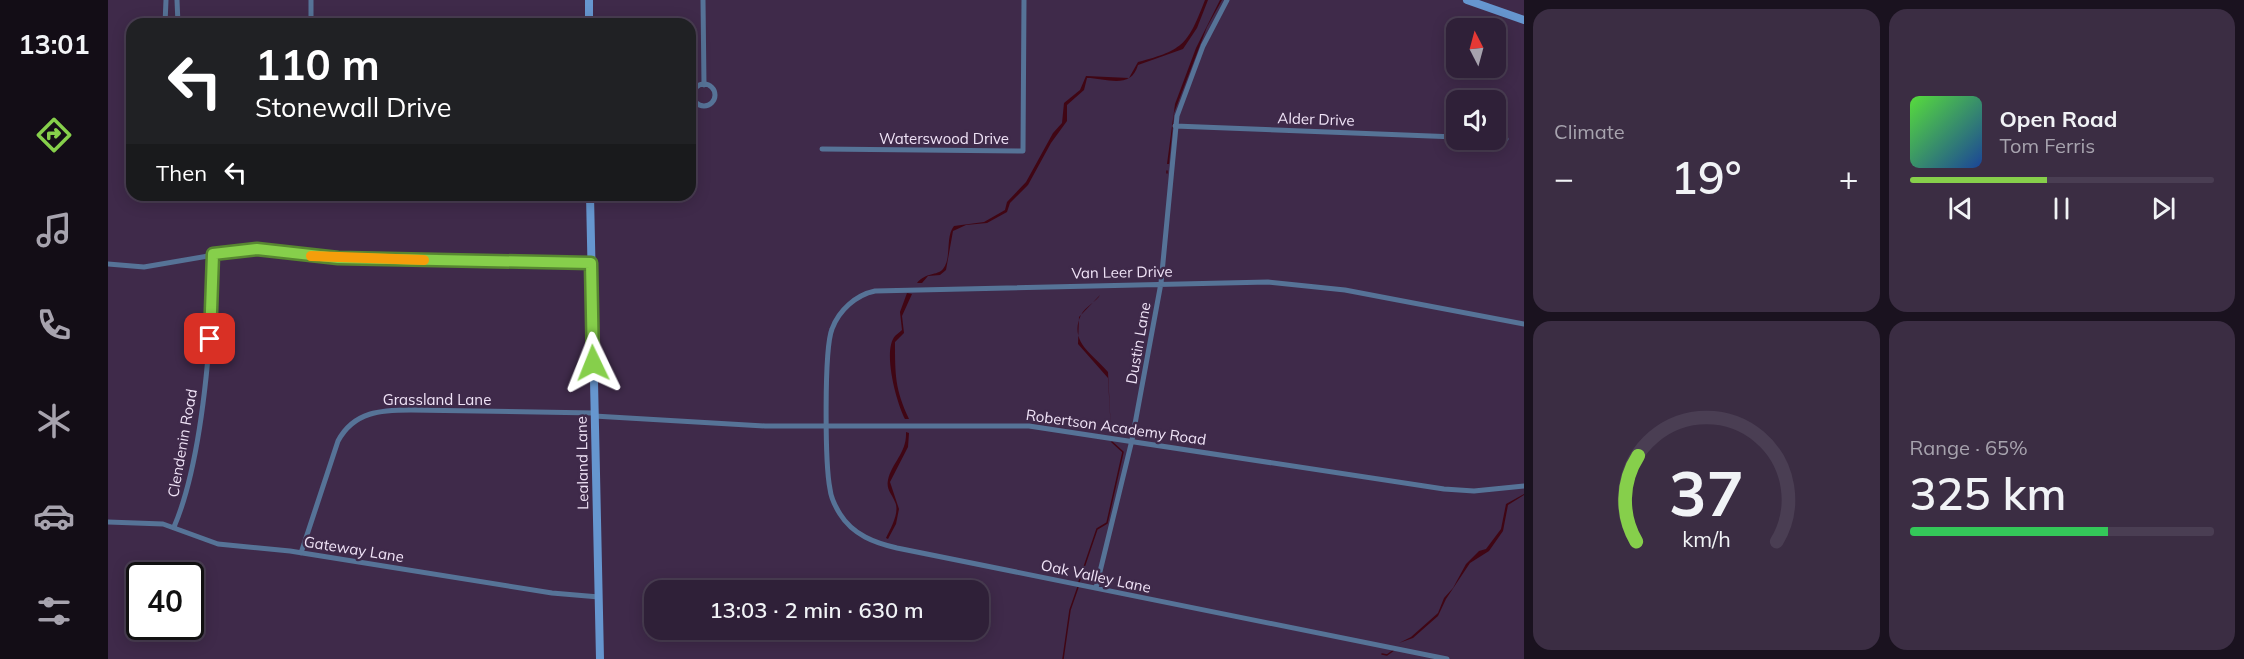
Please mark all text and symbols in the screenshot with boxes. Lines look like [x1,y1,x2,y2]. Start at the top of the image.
north arrow [1446,18,1506,78]
map controls [1446,18,1506,150]
text: 13:01 [18,27,90,61]
text: 110 m [255,38,380,91]
icon: left [156,42,234,120]
text: Stonewall Drive [255,90,451,124]
button: sound [1446,90,1506,150]
text: Open Road [2000,105,2117,133]
street label: Alder Drive [1277,108,1355,130]
icon: directions [33,114,75,156]
text: Climate [1554,119,1625,144]
street label: Waterswood Drive [879,129,1009,148]
text: Tom Ferris [2000,133,2095,158]
text: 19° [1671,149,1742,205]
icon: left [219,156,252,189]
text: − [1554,157,1574,198]
text: + [1839,157,1858,198]
text: Then [156,159,207,187]
icon: previous [1944,192,1977,225]
icon: pause [2045,192,2078,225]
icon: next [2147,192,2180,225]
icon: music [33,209,75,251]
street label: Van Leer Drive [1071,262,1173,282]
street label: Dustin Lane [1121,301,1155,385]
icon: phone [33,304,75,346]
pin [184,313,235,364]
icon: arrive [193,322,226,355]
position arrow [561,331,625,395]
street label: Clendenin Road [163,387,201,499]
street label: Grassland Lane [383,390,491,409]
icon: climate [33,400,75,442]
street label: Robertson Academy Road [1025,405,1207,449]
street label: Lealand Lane [572,416,592,510]
text: Range · 65% [1910,435,2028,460]
text: 37 [1669,453,1744,532]
text: 325 km [1910,465,2066,521]
icon: car [33,495,75,537]
text: km/h [1682,526,1730,553]
street label: Gateway Lane [303,532,405,566]
street label: Oak Valley Lane [1039,555,1153,597]
speed limit sign: 40 [126,562,204,640]
icon: filters [33,590,75,632]
text: 13:03 · 2 min · 630 m [709,596,924,624]

